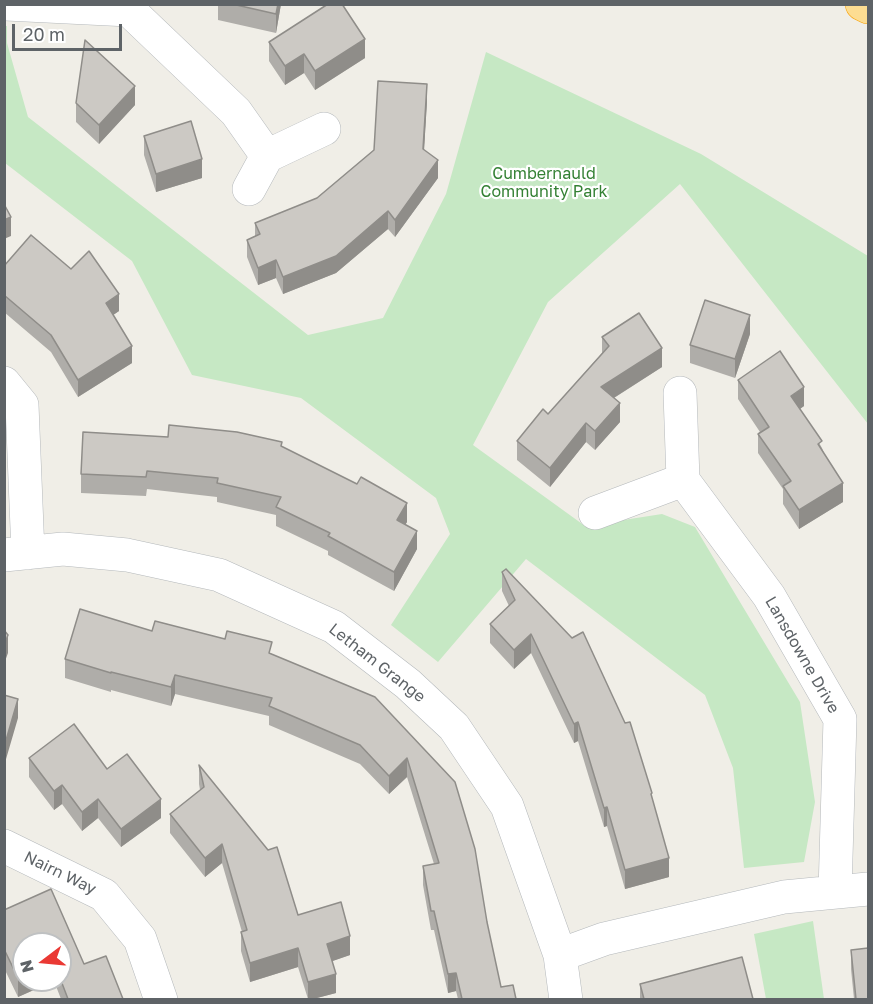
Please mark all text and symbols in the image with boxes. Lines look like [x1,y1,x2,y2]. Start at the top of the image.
scale bar [15,12,124,50]
text: 20 m [23,23,65,45]
park label: Cumbernauld Community Park [481,164,607,202]
street label: Lansdowne Drive [761,593,843,717]
street label: Letham Grange [325,619,429,707]
street label: Nairn Way [21,847,99,899]
north arrow [12,932,72,992]
text: N [15,958,38,975]

